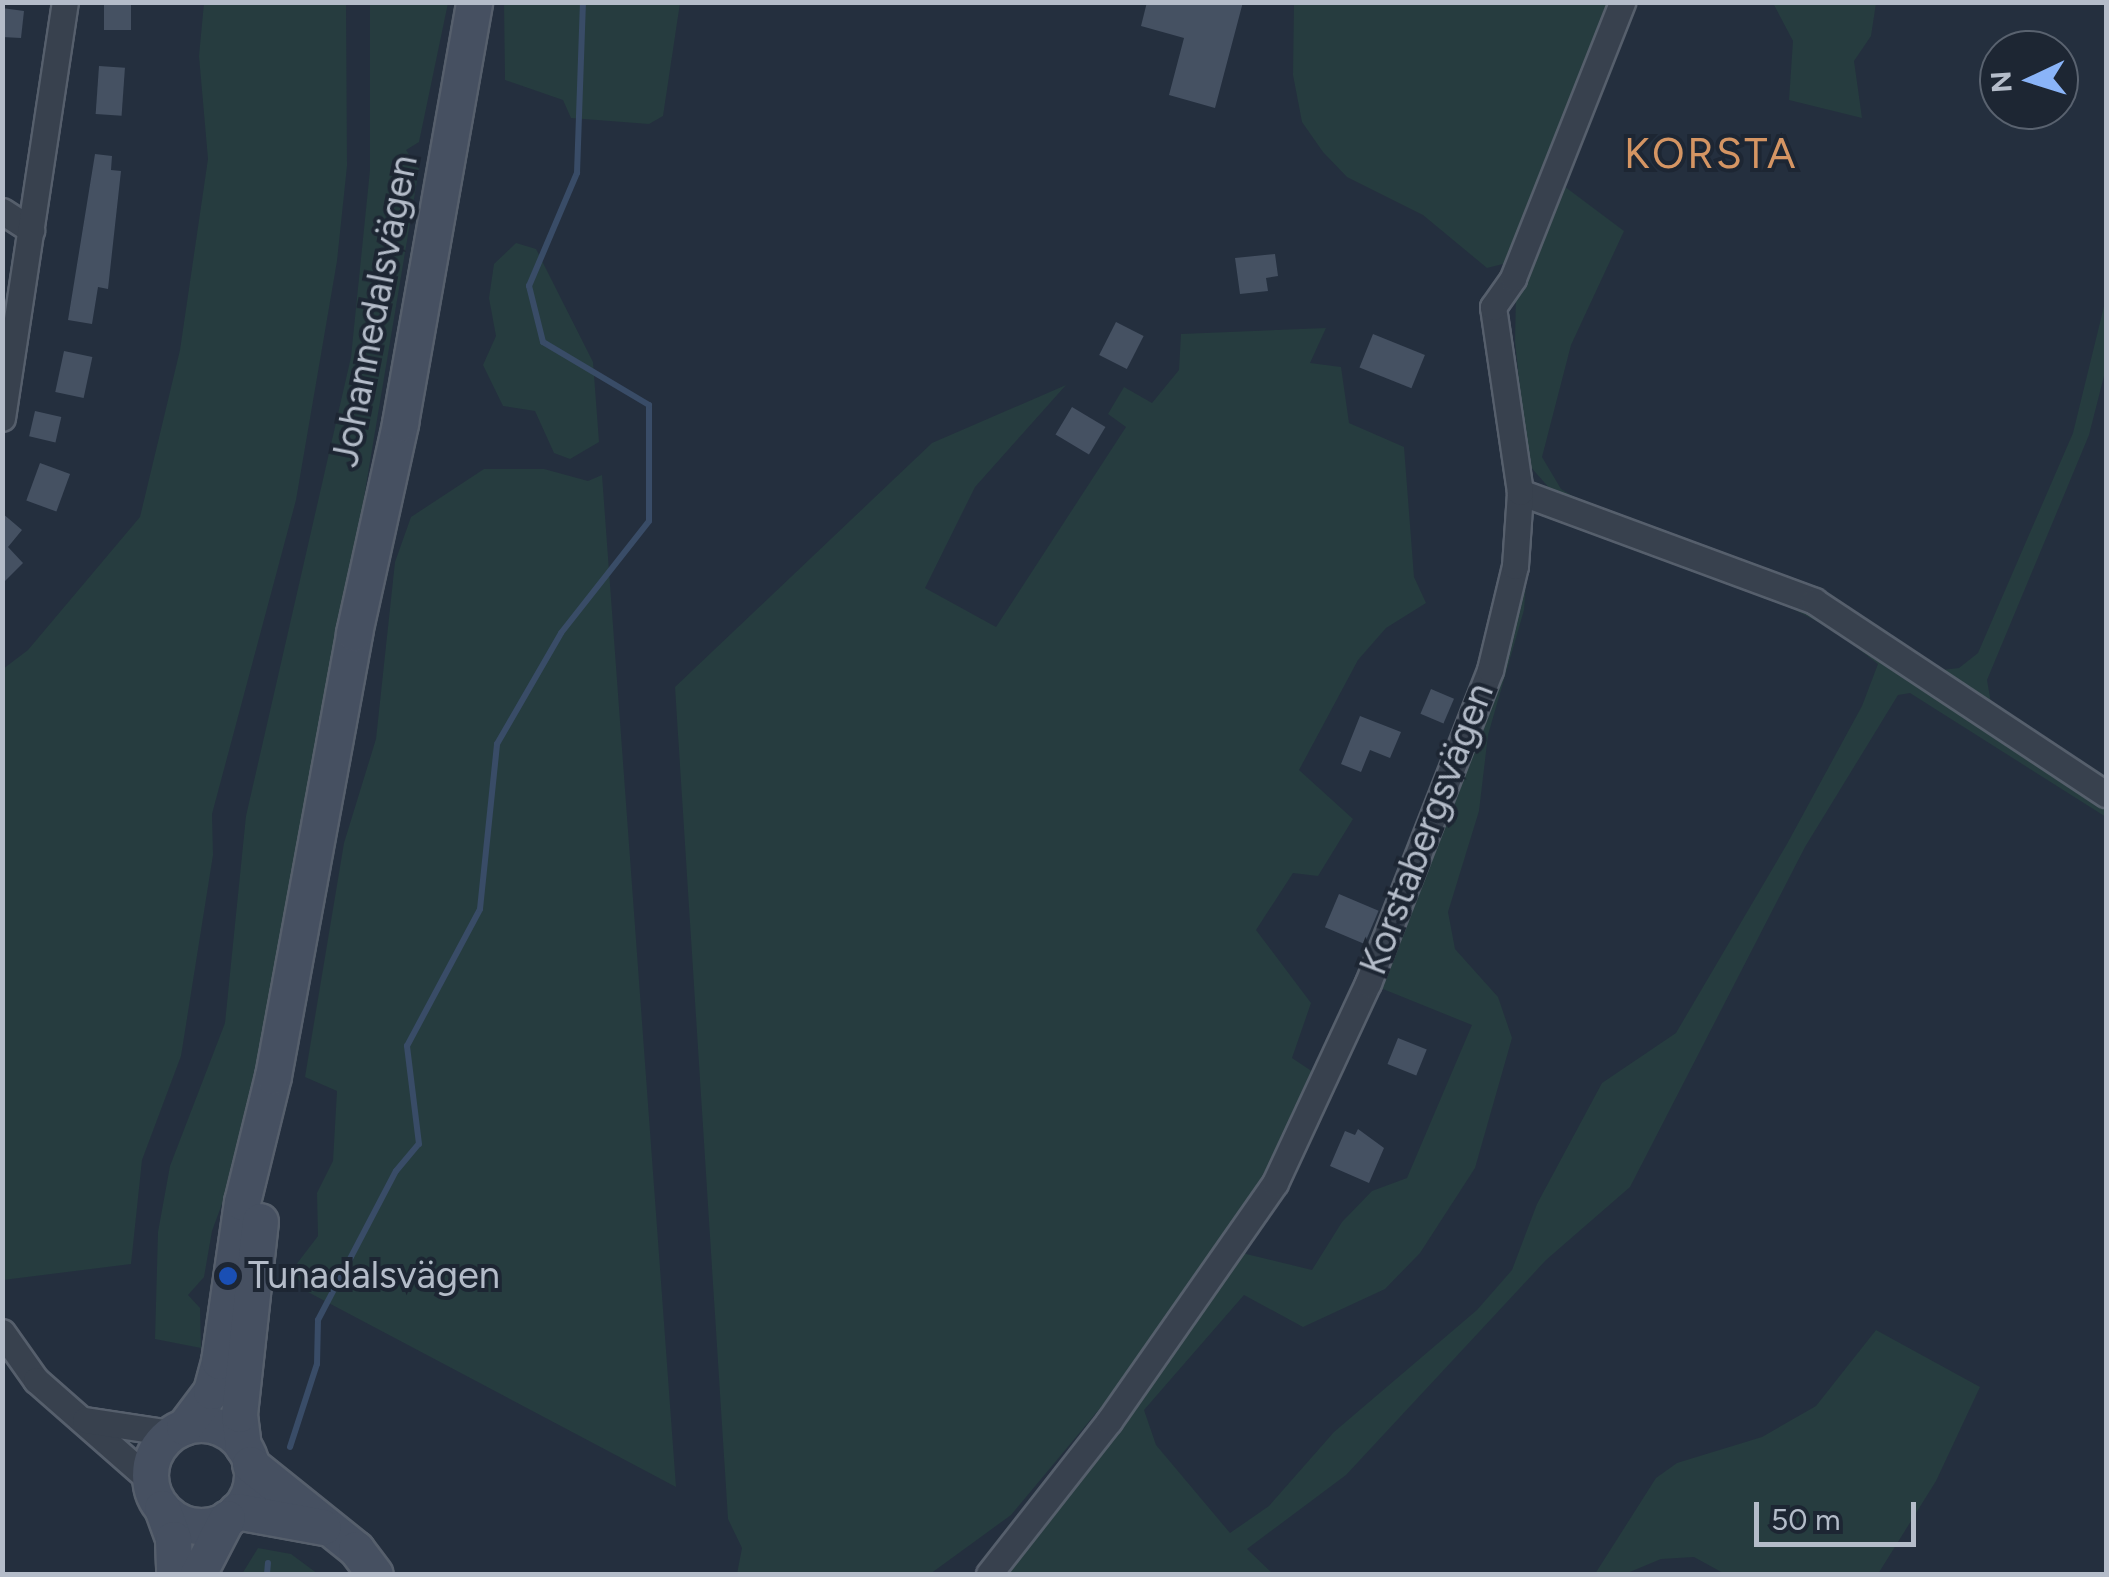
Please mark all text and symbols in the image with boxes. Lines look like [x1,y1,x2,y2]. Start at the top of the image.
north arrow [1979,30,2079,130]
text: N [1983,70,2019,94]
district label: KORSTA [1624,129,1798,179]
street label: Johannedalsvägen [322,151,428,471]
street label: Korstabergsvägen [1350,677,1504,981]
place label: Tunadalsvägen [248,1253,500,1299]
marker: Tunadalsvägen [217,1265,239,1287]
scale bar [1759,1482,1922,1544]
text: 50 m [1771,1501,1840,1538]

